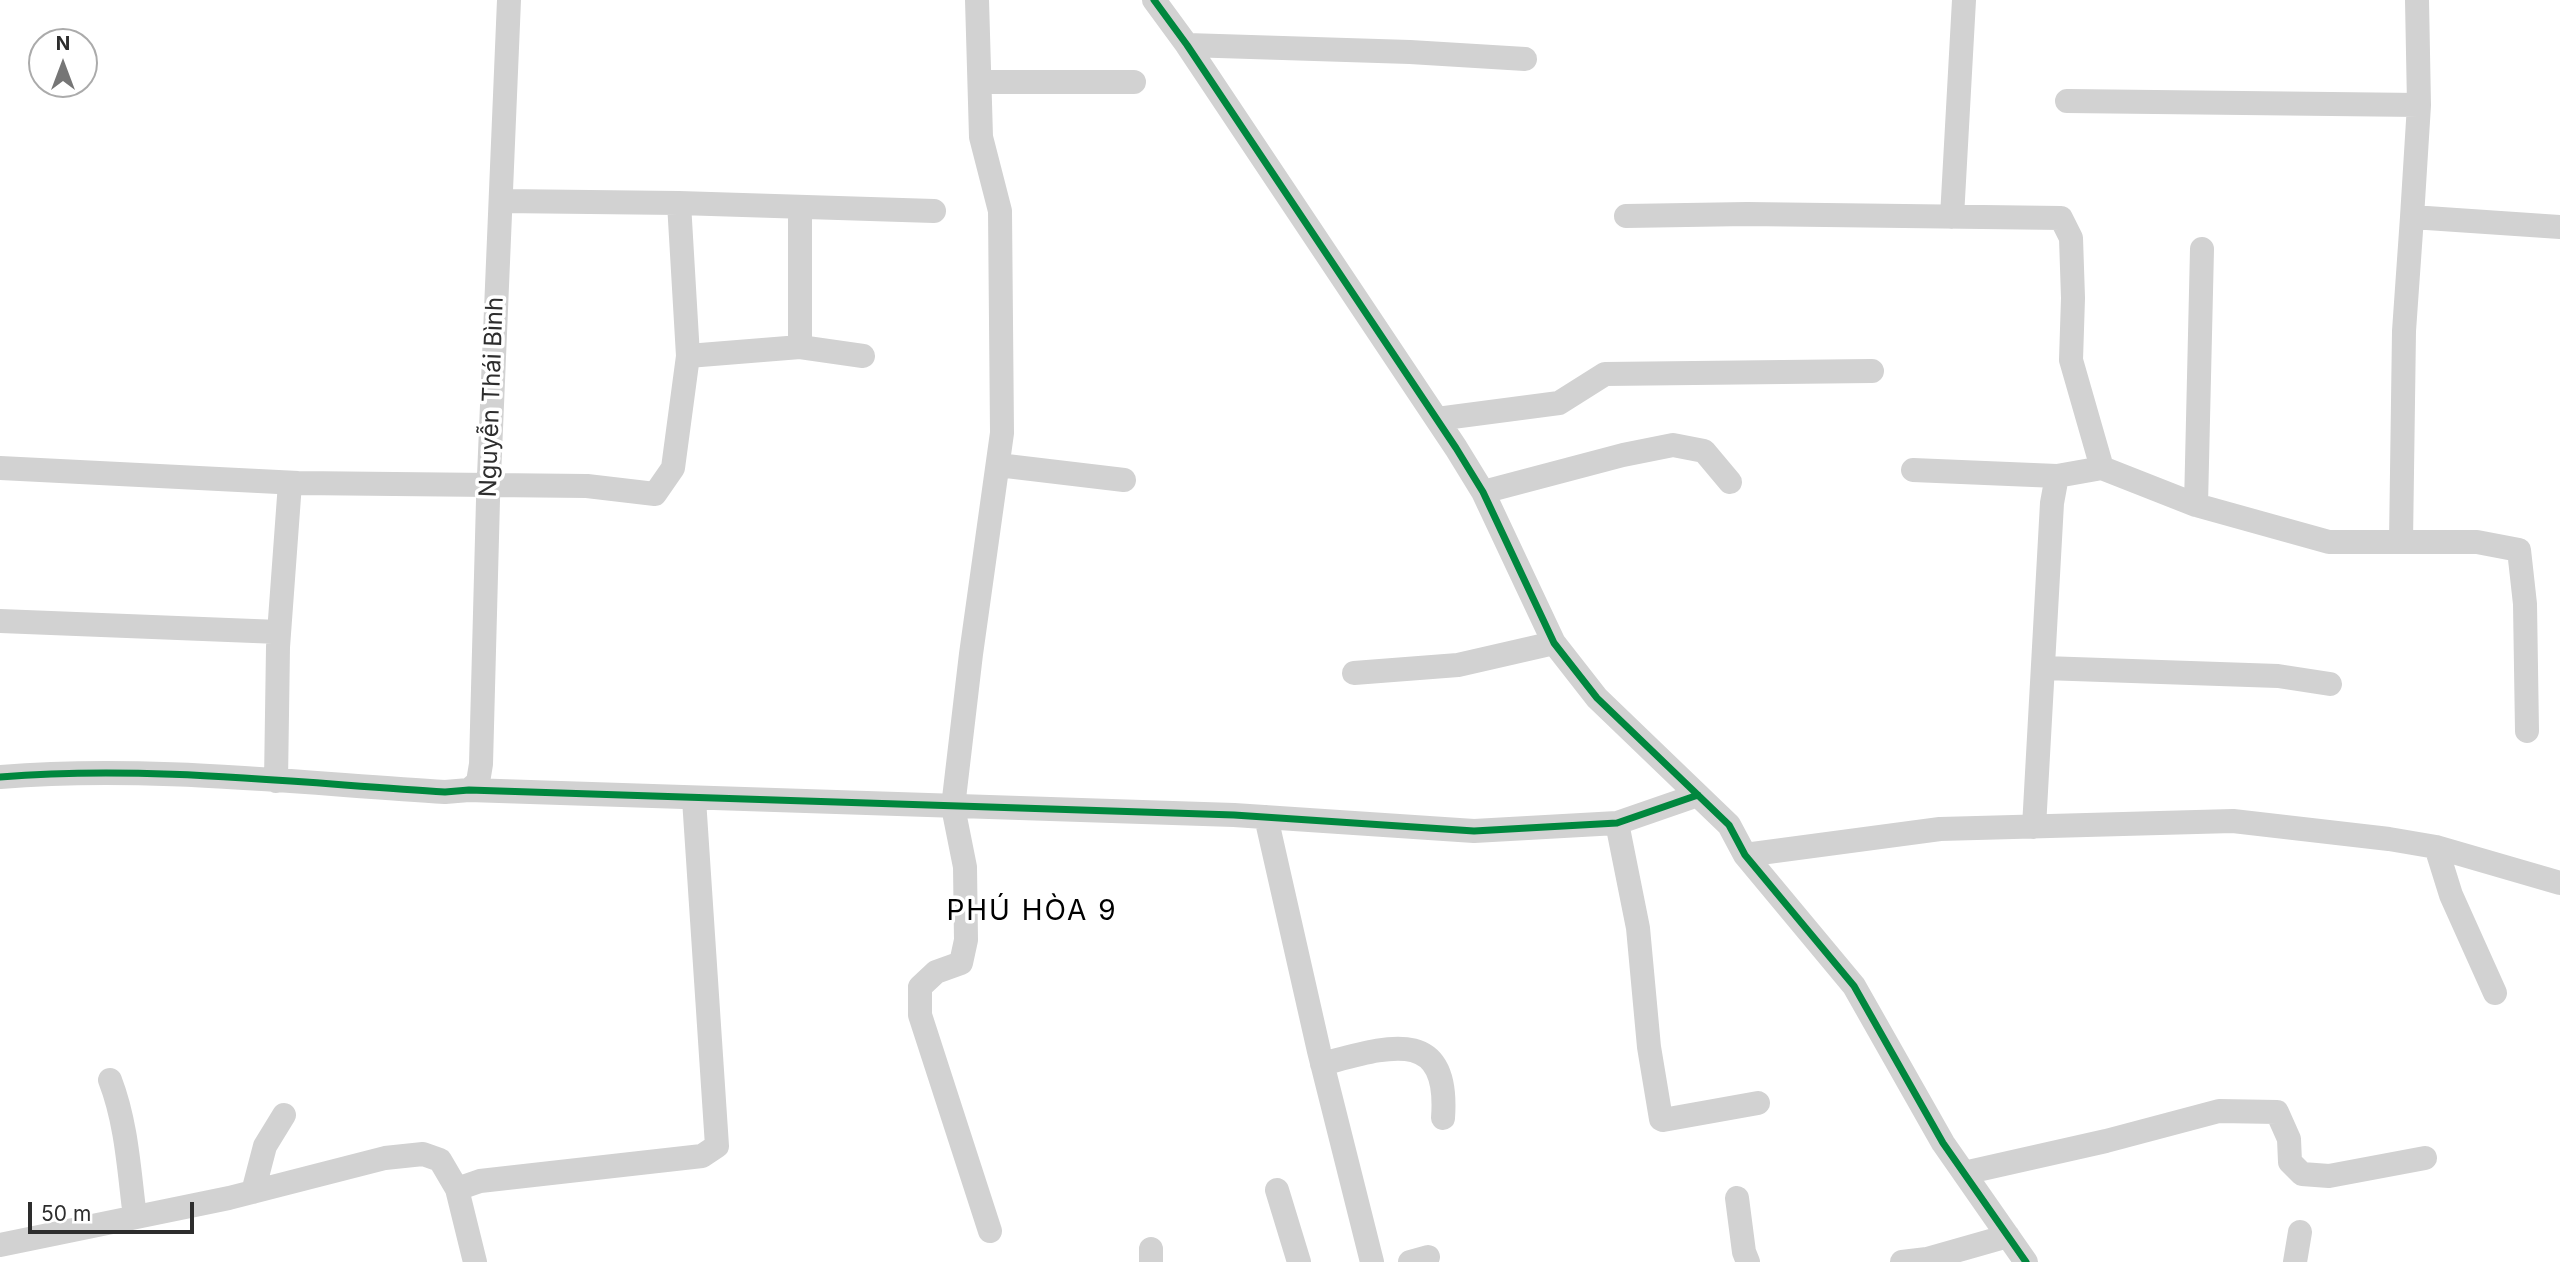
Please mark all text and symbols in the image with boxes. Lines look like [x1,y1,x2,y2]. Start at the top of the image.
north arrow [28,28,98,98]
text: N [56,32,70,55]
street label: Nguyễn Thái Bình [474,296,510,498]
district label: PHÚ HÒA 9 [948,895,1116,929]
scale bar [32,1188,198,1232]
text: 50 m [41,1201,91,1226]

